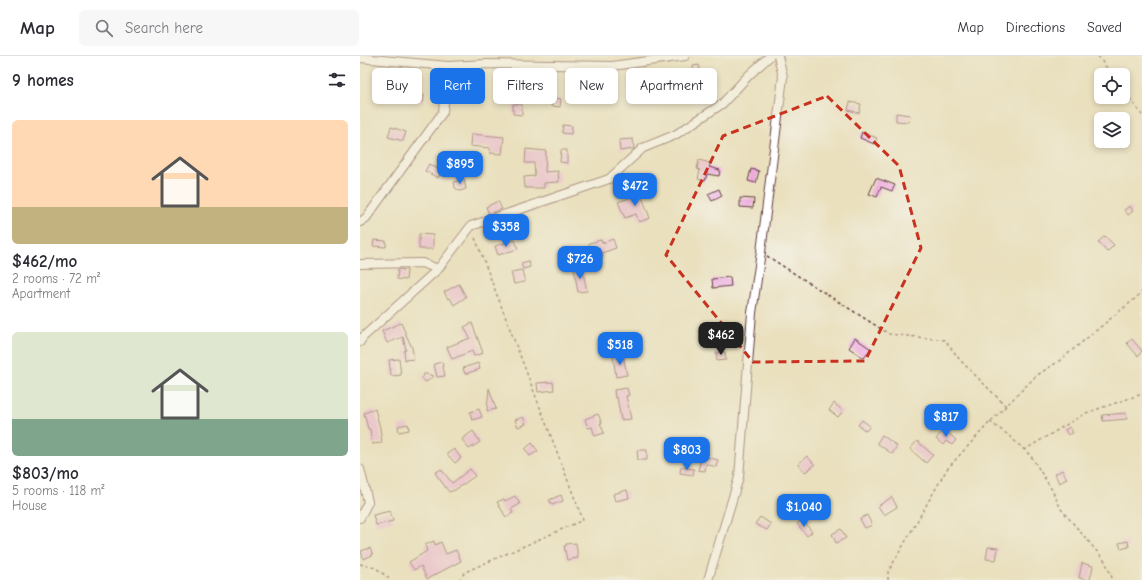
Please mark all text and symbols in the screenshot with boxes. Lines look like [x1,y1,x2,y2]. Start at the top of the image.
search box [79,10,359,46]
text: Map [20,17,55,39]
icon: search [93,17,115,39]
text: Search here [125,19,203,37]
text: Map [957,19,984,36]
text: Directions [1006,19,1065,36]
text: Saved [1087,19,1122,36]
chip: Buy [372,68,422,104]
chip: Rent [430,68,485,104]
chip: Filters [493,68,557,104]
chip: New [565,68,618,104]
chip: Apartment [626,68,717,104]
map controls [1094,68,1130,148]
button: locate [1094,68,1130,104]
icon: filters [326,69,348,91]
text: 9 homes [12,71,74,90]
button: layers [1094,112,1130,148]
icon: home [144,146,216,218]
pin: $895 [436,151,484,185]
text: $895 [446,156,474,171]
pin: $472 [611,173,659,207]
text: $472 [622,178,648,193]
pin: $358 [482,214,530,248]
text: $358 [492,219,520,234]
pin: $726 [556,246,604,280]
text: $726 [567,251,593,266]
text: $462/mo [12,252,77,271]
text: 2 rooms · 72 m² [12,271,100,286]
text: Apartment [12,286,70,301]
pin: $462 [697,322,745,356]
text: $462 [707,327,735,342]
pin: $518 [596,332,644,366]
text: $518 [607,337,633,352]
icon: home [144,358,216,430]
pin: $817 [922,404,970,438]
text: $817 [933,409,959,424]
pin: $803 [663,437,711,471]
text: $803 [673,442,701,457]
text: $803/mo [12,464,79,483]
text: 5 rooms · 118 m² [12,483,105,498]
pin: $1,040 [771,494,837,528]
text: House [12,498,47,513]
text: $1,040 [786,499,822,514]

